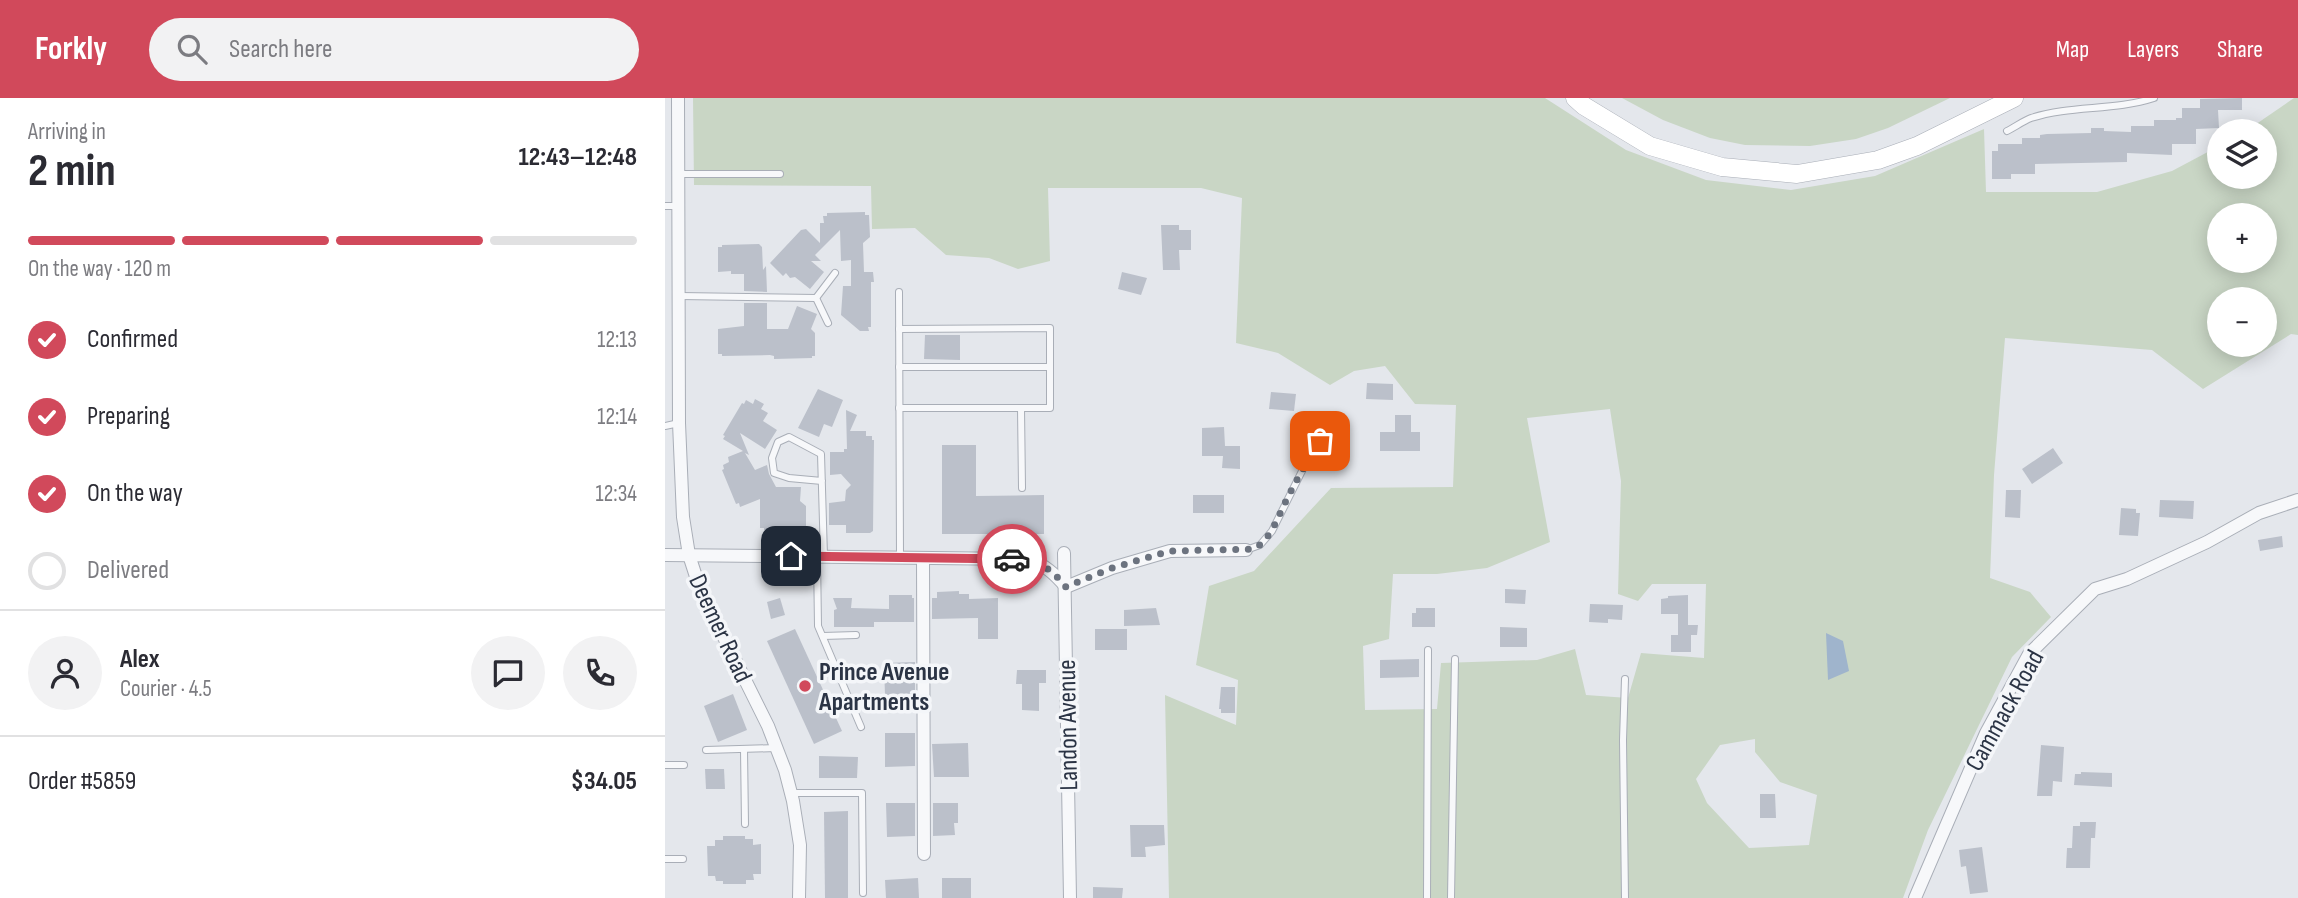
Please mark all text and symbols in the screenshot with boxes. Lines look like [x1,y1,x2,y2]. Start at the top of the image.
search box [149,18,639,81]
text: Forkly [35,29,107,69]
icon: search [173,30,211,68]
text: Search here [229,34,332,65]
text: Map [2056,35,2089,64]
text: Layers [2127,35,2179,64]
text: Share [2217,35,2263,64]
text: Arriving in [28,118,106,146]
map controls [2207,119,2277,357]
button: layers [2207,119,2277,189]
text: 12:43–12:48 [518,142,637,173]
text: 2 min [28,144,116,199]
button: + [2207,203,2277,273]
text: On the way · 120 m [28,255,171,283]
button: − [2207,287,2277,357]
icon: check [28,321,66,359]
text: Confirmed [87,324,178,355]
text: 12:13 [597,326,637,354]
icon: check [28,398,66,436]
text: Preparing [87,401,170,432]
text: 12:14 [597,403,637,431]
pin [1290,411,1350,471]
icon: bag [1301,422,1339,460]
icon: check [28,475,66,513]
text: On the way [87,478,183,509]
text: 12:34 [596,480,637,508]
courier [977,524,1047,594]
pin [761,526,821,586]
icon: home [772,537,810,575]
icon: car [993,540,1031,578]
text: Delivered [87,555,169,586]
street label: Deemer Road [681,570,758,688]
button: person [28,636,102,710]
button: chat [471,636,545,710]
button: phone [563,636,637,710]
text: Alex [120,644,160,675]
street label: Cammack Road [1959,645,2051,777]
place label: Prince Avenue Apartments [818,657,949,718]
street label: Landon Avenue [1052,659,1085,791]
text: Courier · 4.5 [120,675,212,703]
marker: Prince Avenue Apartments [797,678,813,694]
text: Order #5859 [28,766,136,797]
text: $34.05 [571,766,637,797]

